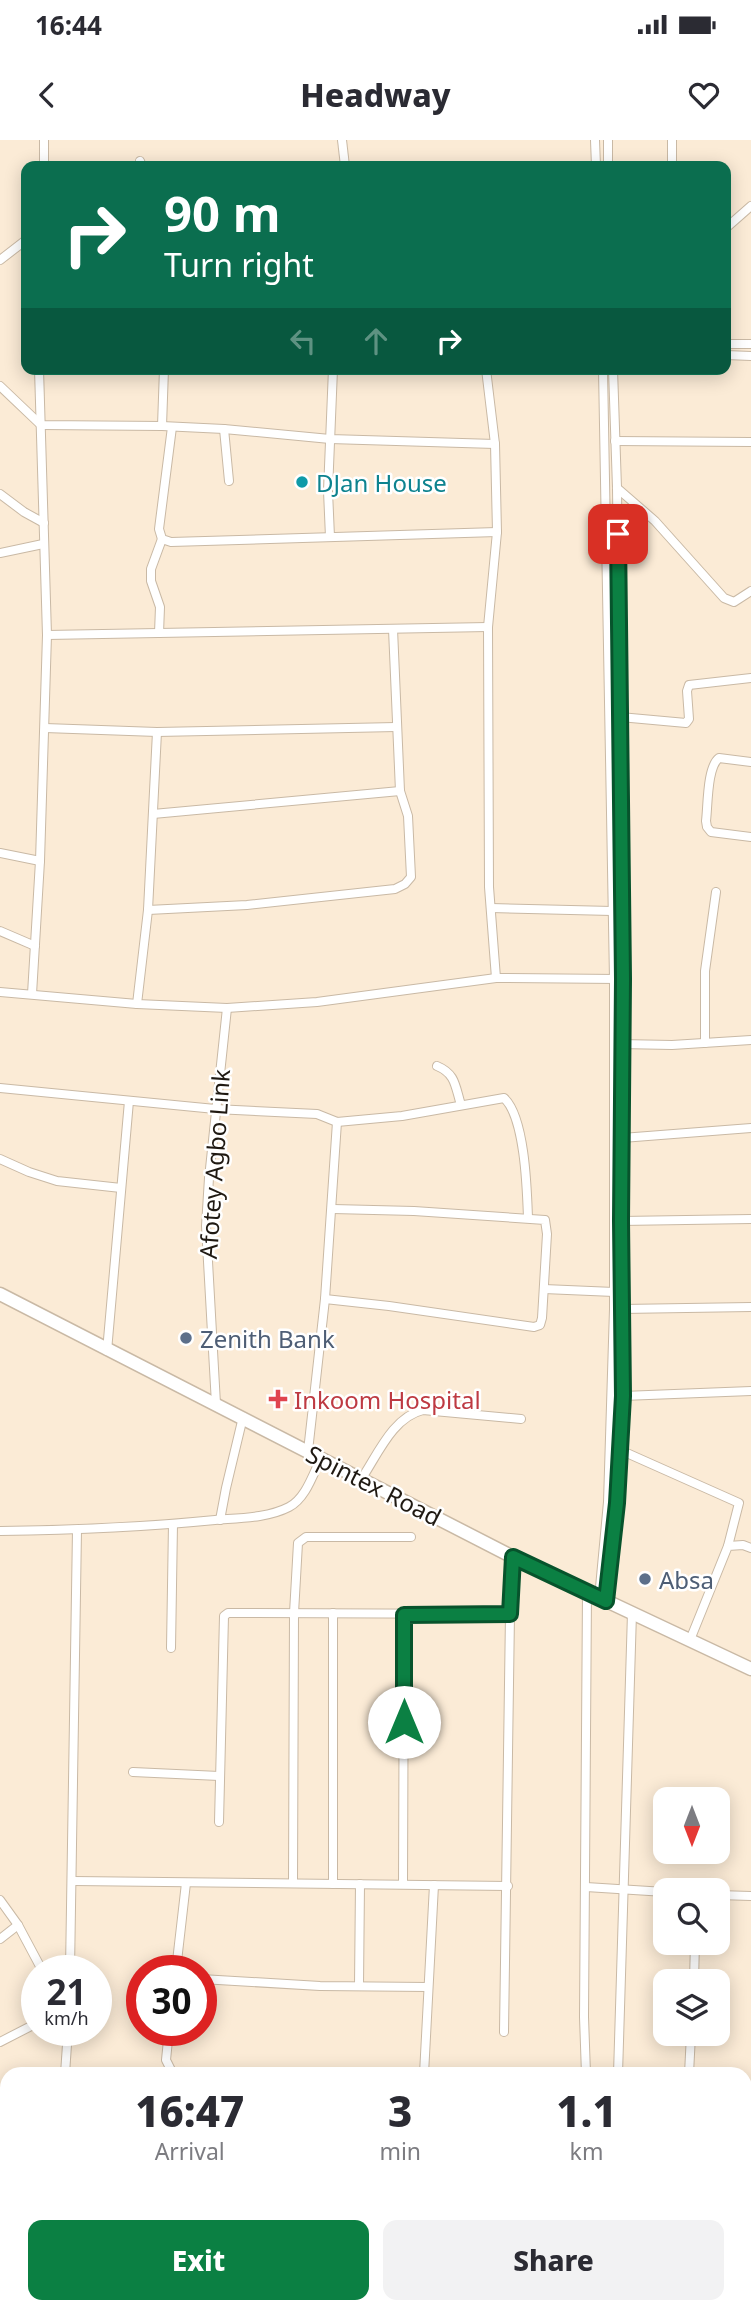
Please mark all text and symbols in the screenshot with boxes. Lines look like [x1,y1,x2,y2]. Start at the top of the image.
text: 16:44 [35,7,102,43]
text: Headway [300,73,451,116]
icon: back [28,76,66,114]
icon: heart [685,76,723,114]
text: 90 m [164,180,281,246]
icon: right [49,189,140,280]
text: Turn right [164,243,314,286]
icon: left [284,322,322,360]
icon: ahead [357,322,395,360]
icon: right [430,322,468,360]
place label: DJan House [316,466,447,499]
marker: DJan House [294,474,310,490]
pin [588,504,648,564]
icon: arrive [599,515,637,553]
street label: Afotey Agbo Link [191,1068,237,1260]
place label: Zenith Bank [200,1322,335,1355]
marker: Zenith Bank [178,1330,194,1346]
place label: Inkoom Hospital [294,1383,481,1416]
marker: Inkoom Hospital [268,1389,288,1409]
street label: Spintex Road [301,1437,447,1533]
place label: Absa [659,1563,714,1596]
marker: Absa [637,1571,653,1587]
position arrow [367,1685,441,1759]
north arrow [653,1787,730,1864]
map controls [653,1787,730,2046]
button: search [653,1878,730,1955]
speed limit sign: 30 [126,1955,217,2046]
text: 21 [46,1968,87,2015]
button: layers [653,1969,730,2046]
text: km/h [44,2006,89,2030]
text: 16:47 [135,2082,244,2139]
text: 3 [388,2082,412,2139]
text: 1.1 [556,2082,617,2139]
text: Arrival [155,2135,225,2167]
text: min [379,2135,421,2167]
text: km [570,2135,603,2167]
button: Exit [28,2220,369,2300]
button: Share [383,2220,724,2300]

